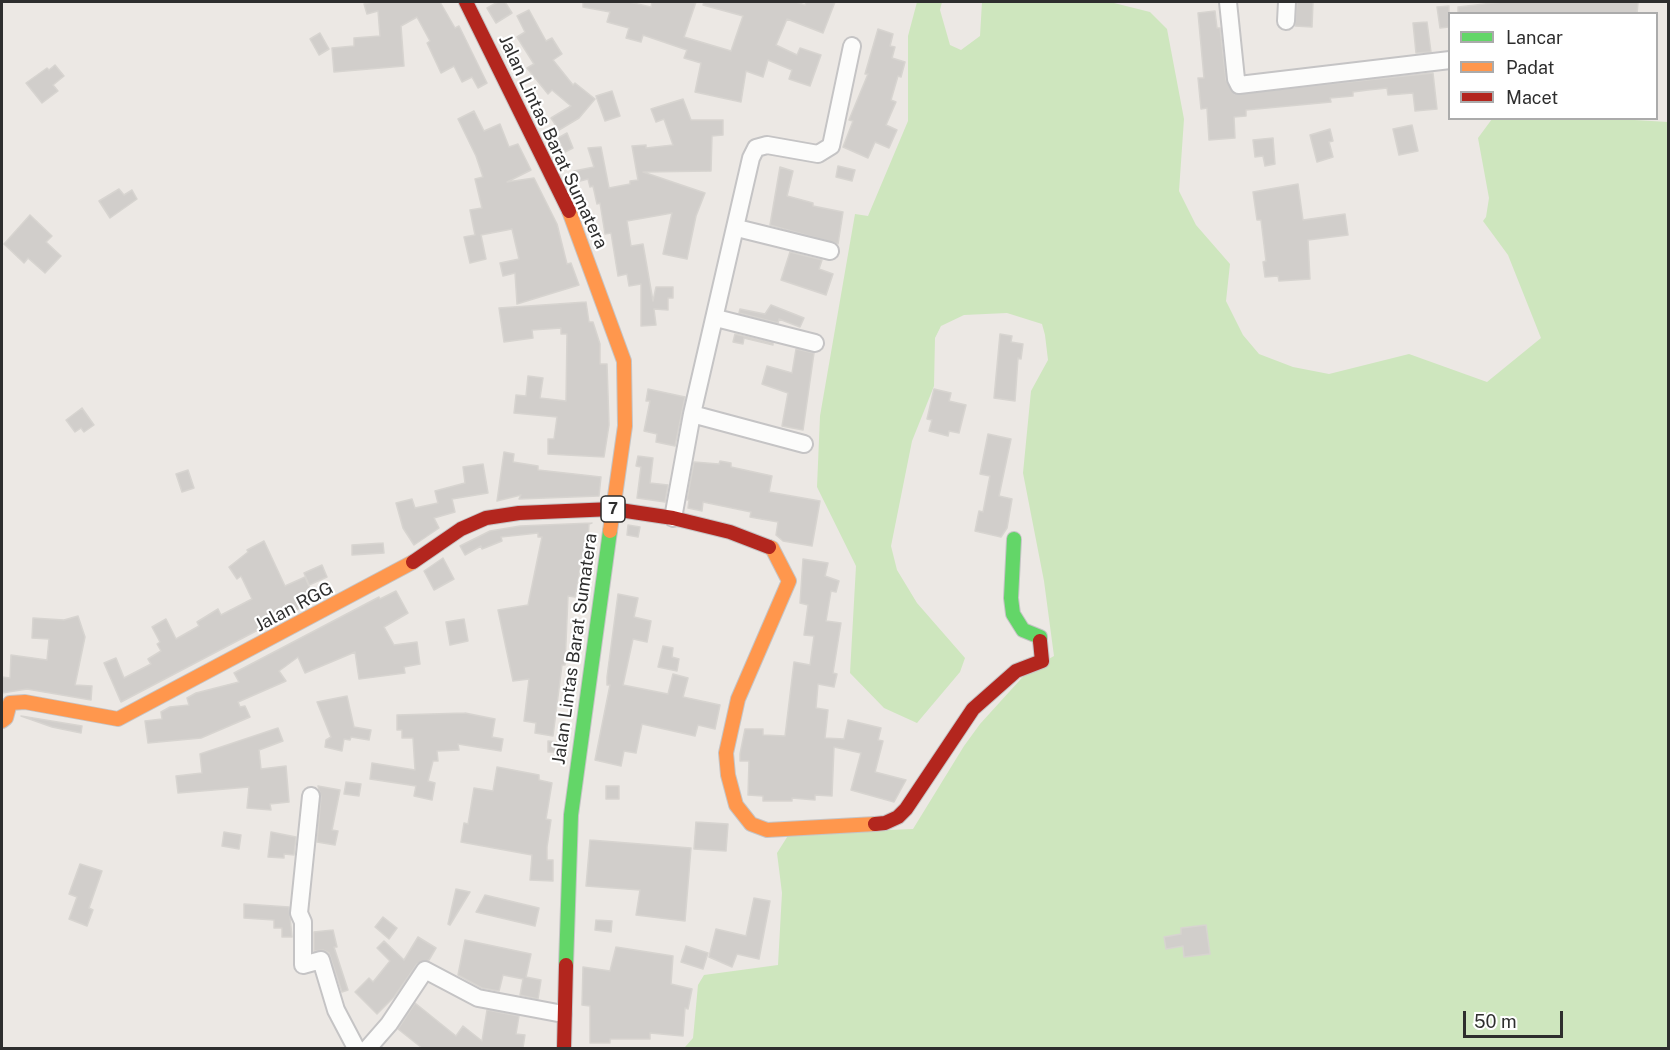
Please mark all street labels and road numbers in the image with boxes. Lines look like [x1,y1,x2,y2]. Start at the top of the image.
street label: Jalan Lintas Barat Sumatera [494,32,612,252]
road number: 7 [601,496,625,522]
street label: Jalan Lintas Barat Sumatera [548,532,602,766]
street label: Jalan RGG [251,577,337,637]

